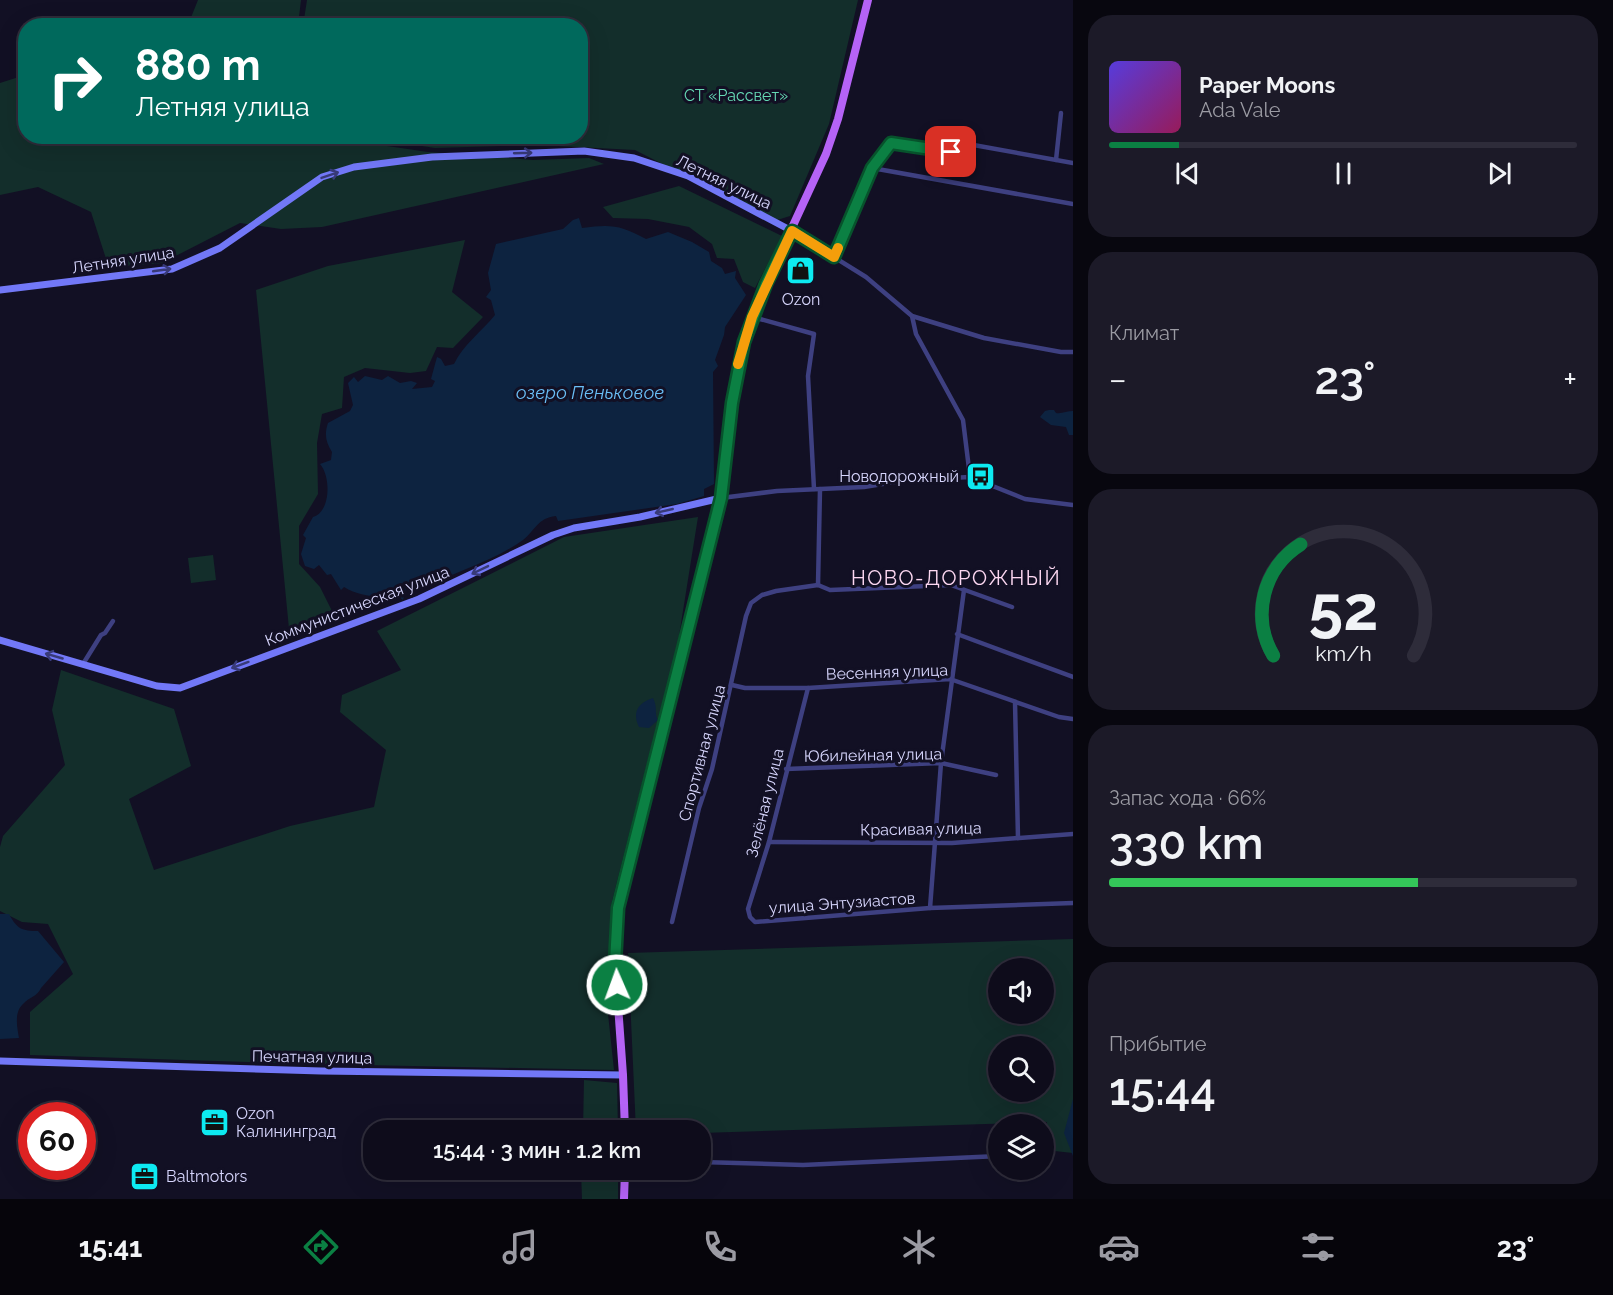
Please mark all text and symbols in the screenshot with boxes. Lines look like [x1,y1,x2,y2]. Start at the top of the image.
text: 880 m [135,41,261,90]
icon: right [36,42,114,120]
text: Paper Moons [1199,72,1335,98]
park label: СТ «Рассвет» [684,86,788,105]
text: Летняя улица [135,91,310,122]
text: Ada Vale [1199,98,1281,122]
pin [925,126,976,177]
icon: arrive [934,135,967,168]
one-way arrow [513,148,533,159]
street label: Летняя улица [673,151,775,213]
icon: previous [1171,157,1204,190]
icon: pause [1327,157,1360,190]
icon: next [1483,157,1516,190]
one-way arrow [320,168,339,179]
street label: Летняя улица [70,243,176,277]
shop icon: Ozon [785,255,817,287]
one-way arrow [152,264,172,275]
place label: Ozon [782,290,820,309]
text: Климат [1109,321,1179,345]
text: 23° [1315,352,1376,405]
text: − [1109,360,1127,399]
text: + [1563,360,1577,399]
water label: озеро Пеньковое [516,382,664,403]
bus stop icon: Новодорожный [964,460,996,492]
place label: Новодорожный [839,467,959,486]
one-way arrow [655,506,674,518]
street label: Коммунистическая улица [262,562,452,650]
one-way arrow [472,564,489,576]
district label: НОВО-ДОРОЖНЫЙ [851,566,1061,590]
text: 52 [1308,572,1378,646]
text: km/h [1315,642,1371,667]
one-way arrow [45,650,64,661]
street label: Весенняя улица [826,660,948,684]
one-way arrow [232,661,250,672]
street label: Спортивная улица [675,683,729,823]
street label: Юбилейная улица [804,744,942,766]
street label: Зелёная улица [742,746,788,860]
text: Запас хода · 66% [1109,786,1266,810]
text: 330 km [1109,817,1264,870]
street label: Красивая улица [860,818,982,840]
street label: улица Энтузиастов [768,888,916,918]
position arrow [585,953,649,1017]
map controls [988,958,1054,1180]
button: sound [988,958,1054,1024]
text: Прибытие [1109,1032,1206,1056]
button: search [988,1036,1054,1102]
street label: Печатная улица [252,1046,372,1068]
text: 15:44 [1109,1063,1216,1116]
speed limit sign: 60 [18,1102,96,1180]
place label: Ozon Калининград [236,1104,336,1141]
office icon: Ozon Калининград [199,1106,231,1138]
button: layers [988,1114,1054,1180]
text: 15:44 · 3 мин · 1.2 km [433,1137,641,1163]
office icon: Baltmotors [129,1160,161,1192]
place label: Baltmotors [166,1167,248,1186]
icon: directions [300,1226,342,1268]
icon: music [499,1226,541,1268]
icon: phone [699,1226,741,1268]
icon: climate [898,1226,940,1268]
icon: car [1098,1226,1140,1268]
icon: filters [1297,1226,1339,1268]
text: 15:41 [79,1232,142,1263]
text: 23° [1497,1232,1534,1263]

